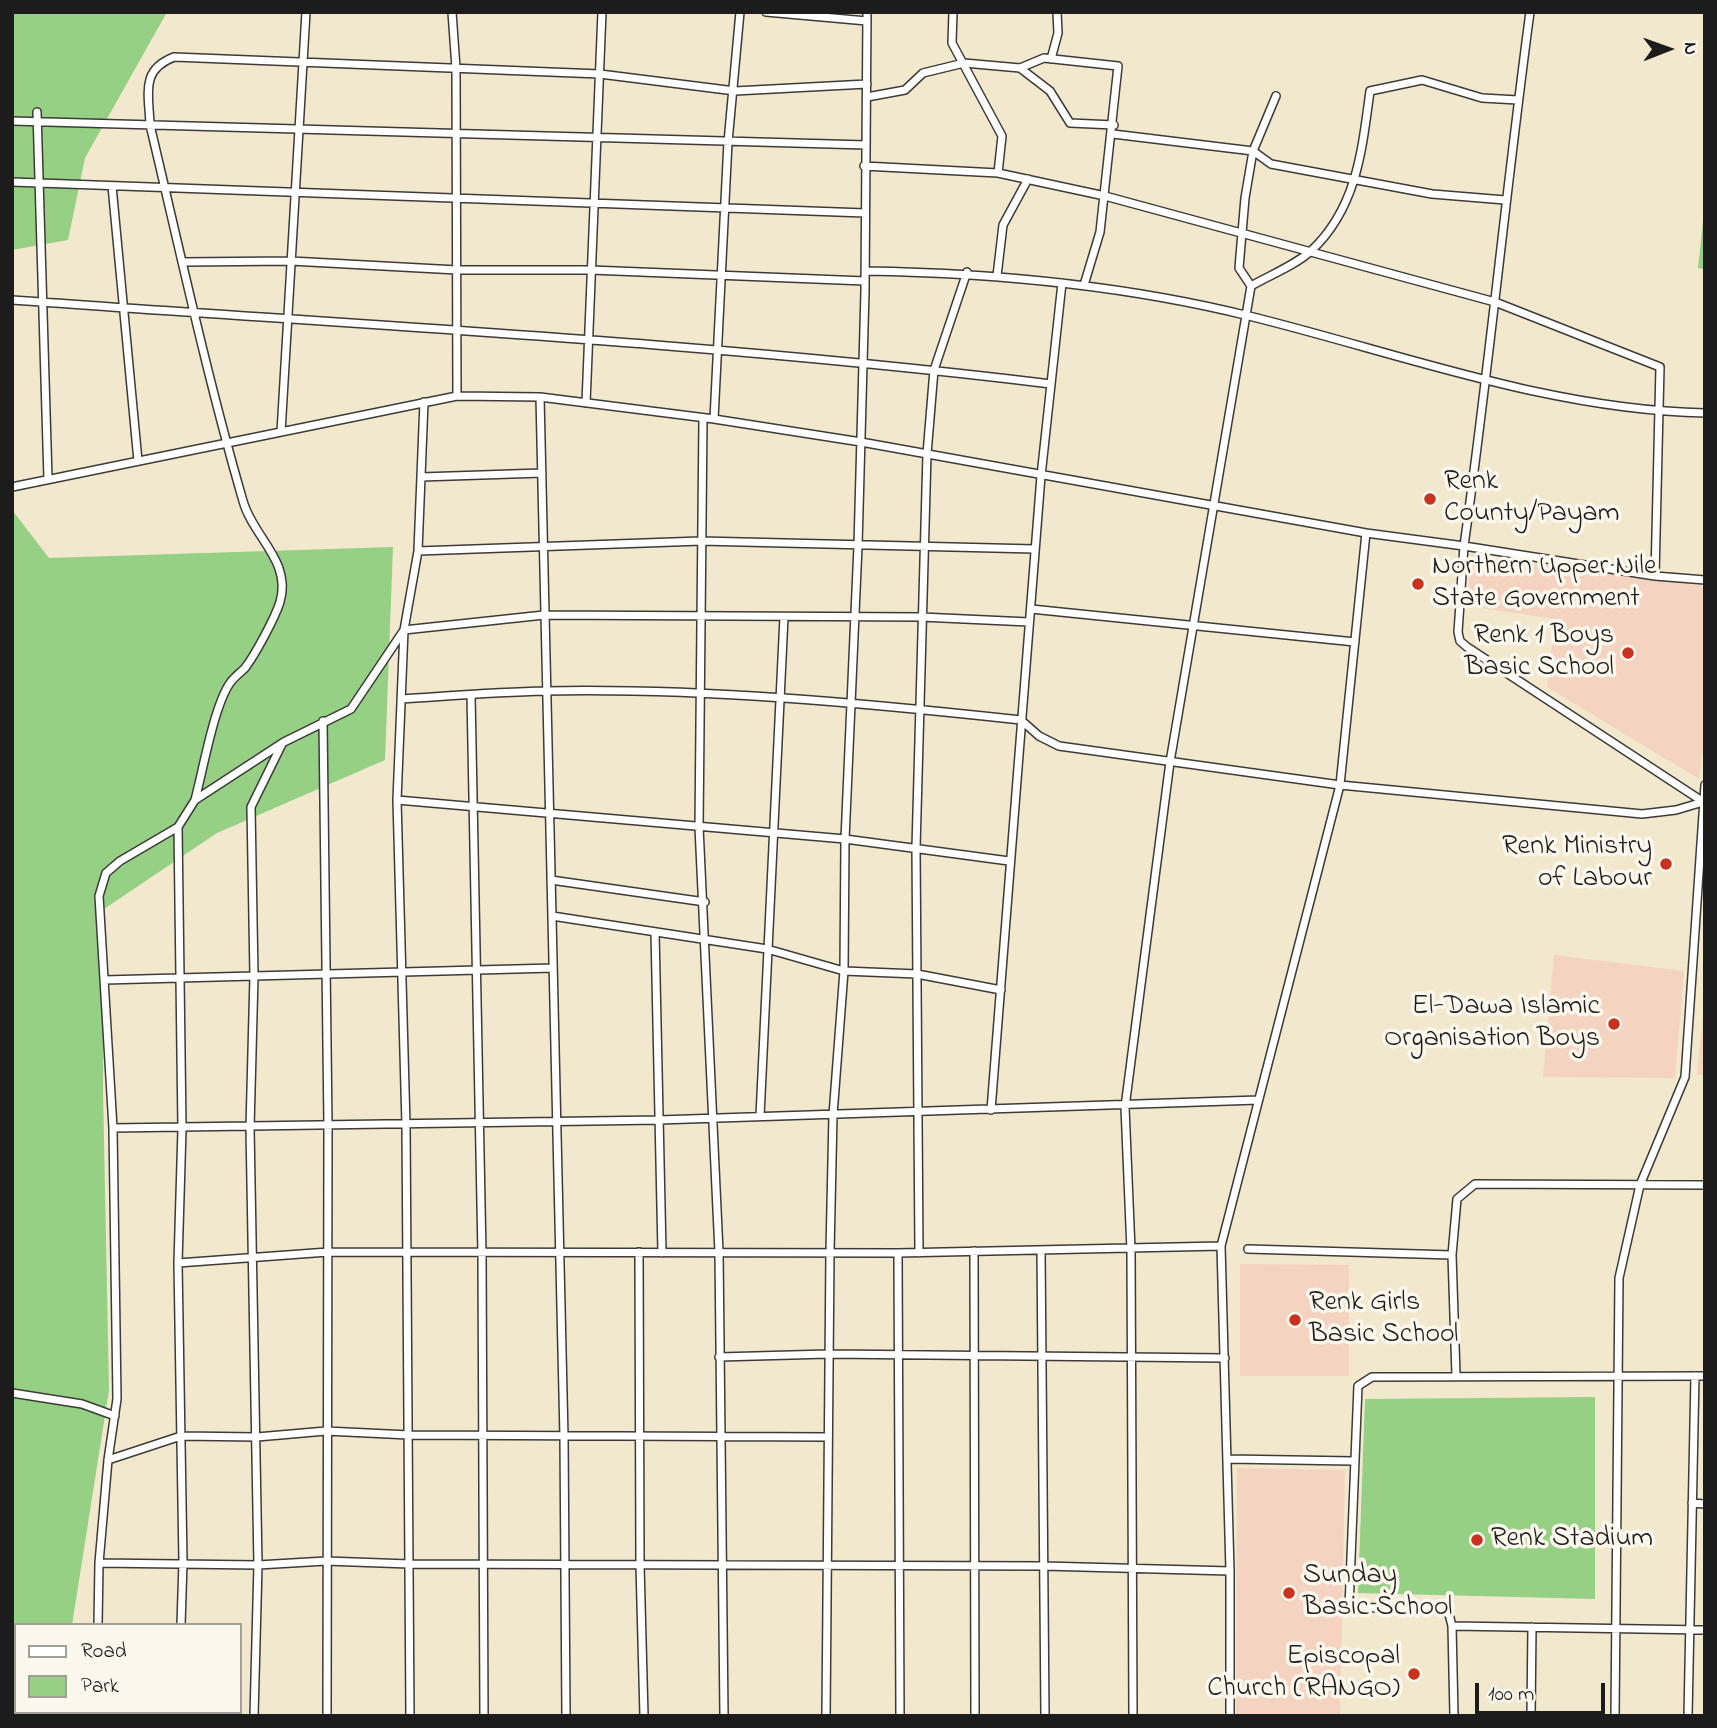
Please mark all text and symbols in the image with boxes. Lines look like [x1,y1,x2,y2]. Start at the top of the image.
north arrow [1633,14,1703,84]
text: N [1676,42,1703,55]
place label: Renk County/Payam [1444,466,1619,532]
marker: Renk County/Payam [1422,491,1438,507]
place label: Northern Upper Nile State Government [1432,551,1656,617]
marker: Northern Upper Nile State Government [1410,576,1426,592]
place label: Renk 1 Boys Basic School [1465,620,1614,686]
marker: Renk 1 Boys Basic School [1620,645,1636,661]
place label: Renk Ministry of Labour [1502,831,1652,897]
marker: Renk Ministry of Labour [1658,856,1674,872]
place label: El-Dawa Islamic Organisation Boys [1384,991,1600,1057]
marker: El-Dawa Islamic Organisation Boys [1606,1016,1622,1032]
place label: Renk Girls Basic School [1309,1287,1458,1353]
marker: Renk Girls Basic School [1287,1312,1303,1328]
place label: Renk Stadium [1491,1523,1653,1557]
marker: Renk Stadium [1469,1532,1485,1548]
place label: Sunday Basic School [1303,1560,1452,1626]
marker: Sunday Basic School [1281,1585,1297,1601]
legend [14,1623,242,1714]
text: Road [81,1637,127,1667]
place label: Episcopal Church (RANGO) [1207,1641,1400,1707]
marker: Episcopal Church (RANGO) [1406,1666,1422,1682]
scale bar [1479,1668,1608,1712]
text: Park [81,1672,119,1702]
text: 100 m [1488,1680,1534,1710]

